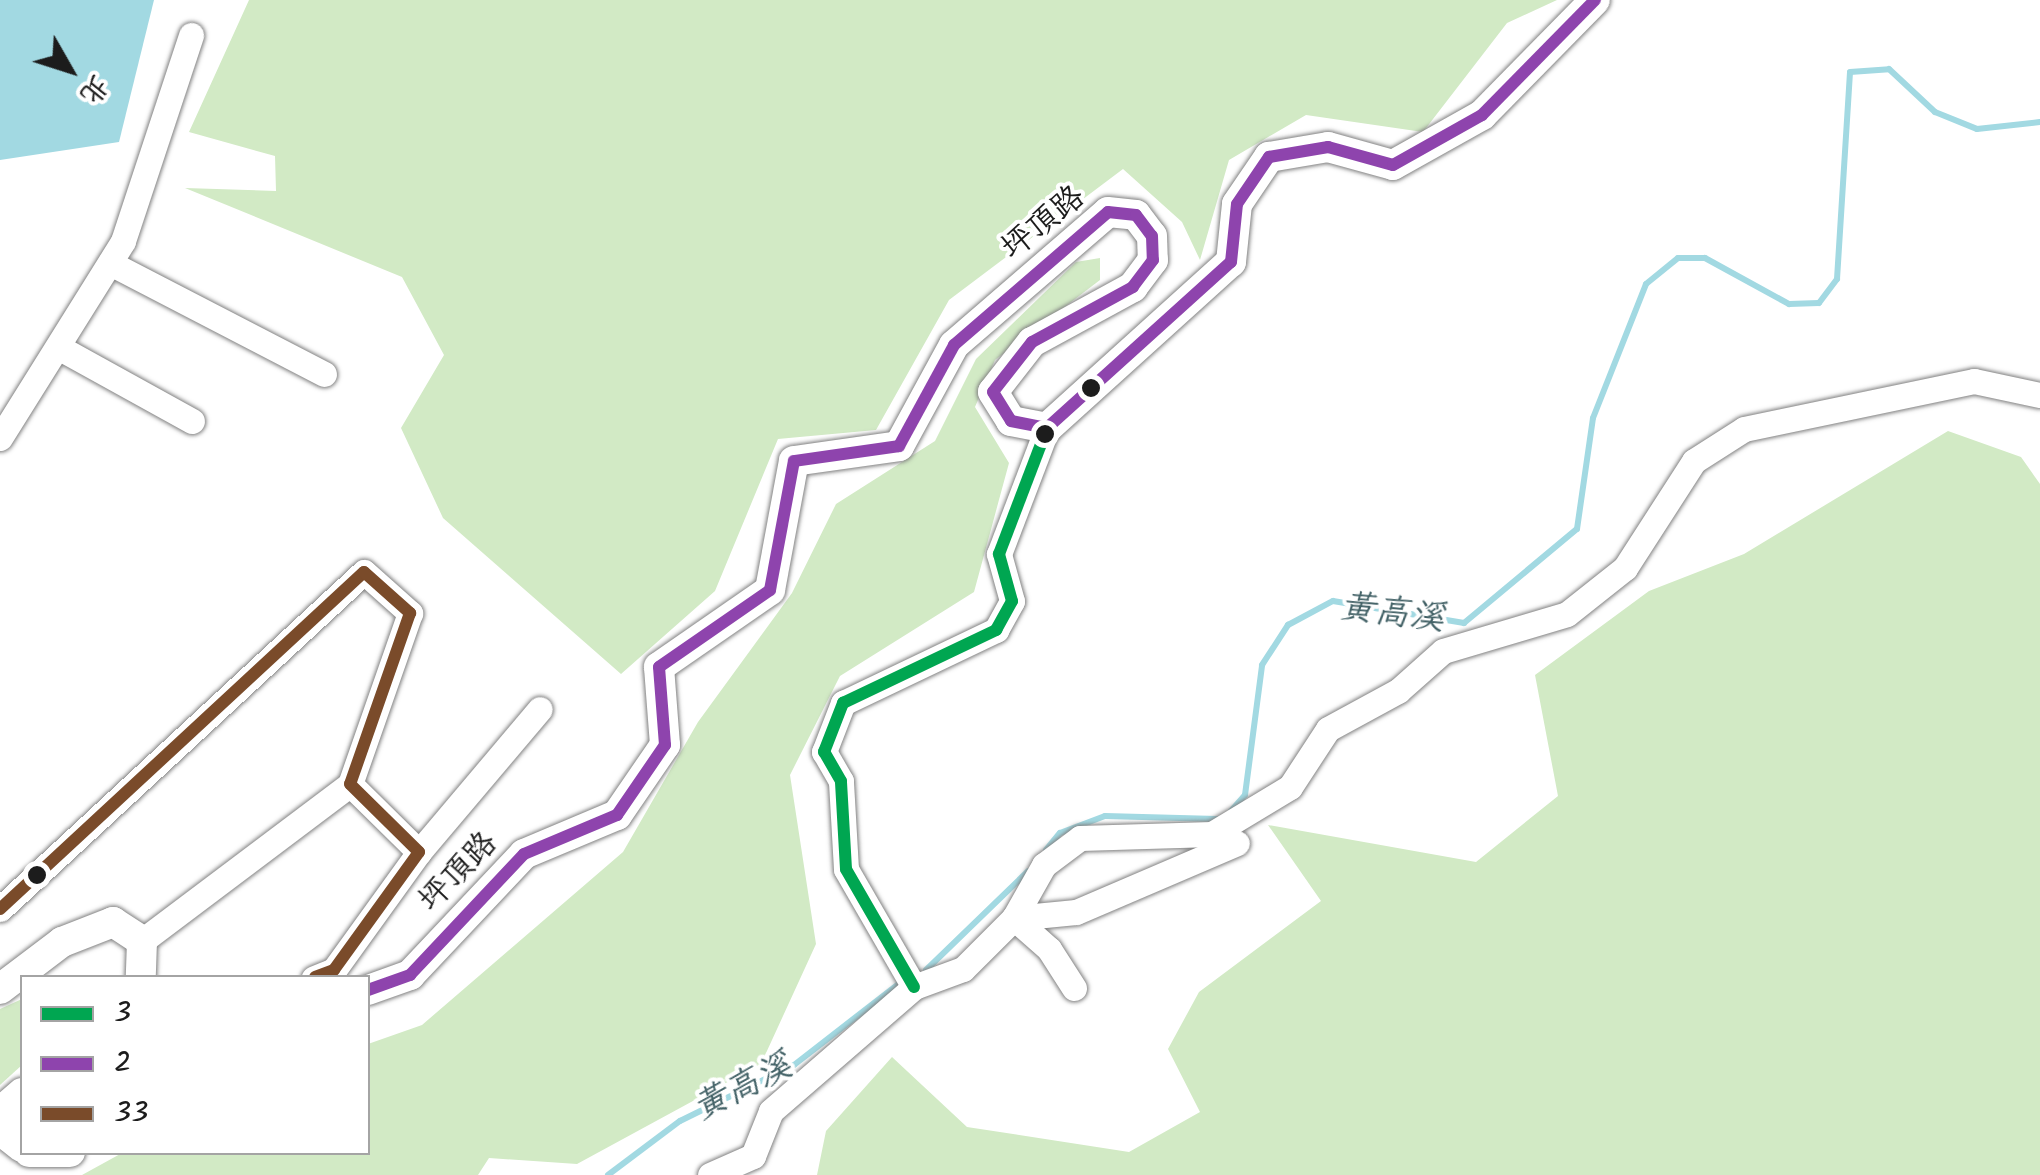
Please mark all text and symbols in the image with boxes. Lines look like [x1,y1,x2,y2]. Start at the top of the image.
north arrow [20,20,120,120]
text: 北 [67,64,120,114]
street label: 坪頂路 [995,179,1093,269]
unlabelled marker [1081,378,1101,398]
unlabelled marker [1035,424,1055,444]
water label: 黃高溪 [1337,587,1447,641]
street label: 坪頂路 [412,825,506,921]
unlabelled marker [27,865,47,885]
legend [20,975,370,1155]
text: 3 [114,990,131,1038]
text: 2 [114,1040,131,1088]
water label: 黃高溪 [687,1045,799,1131]
text: 33 [114,1090,148,1138]

